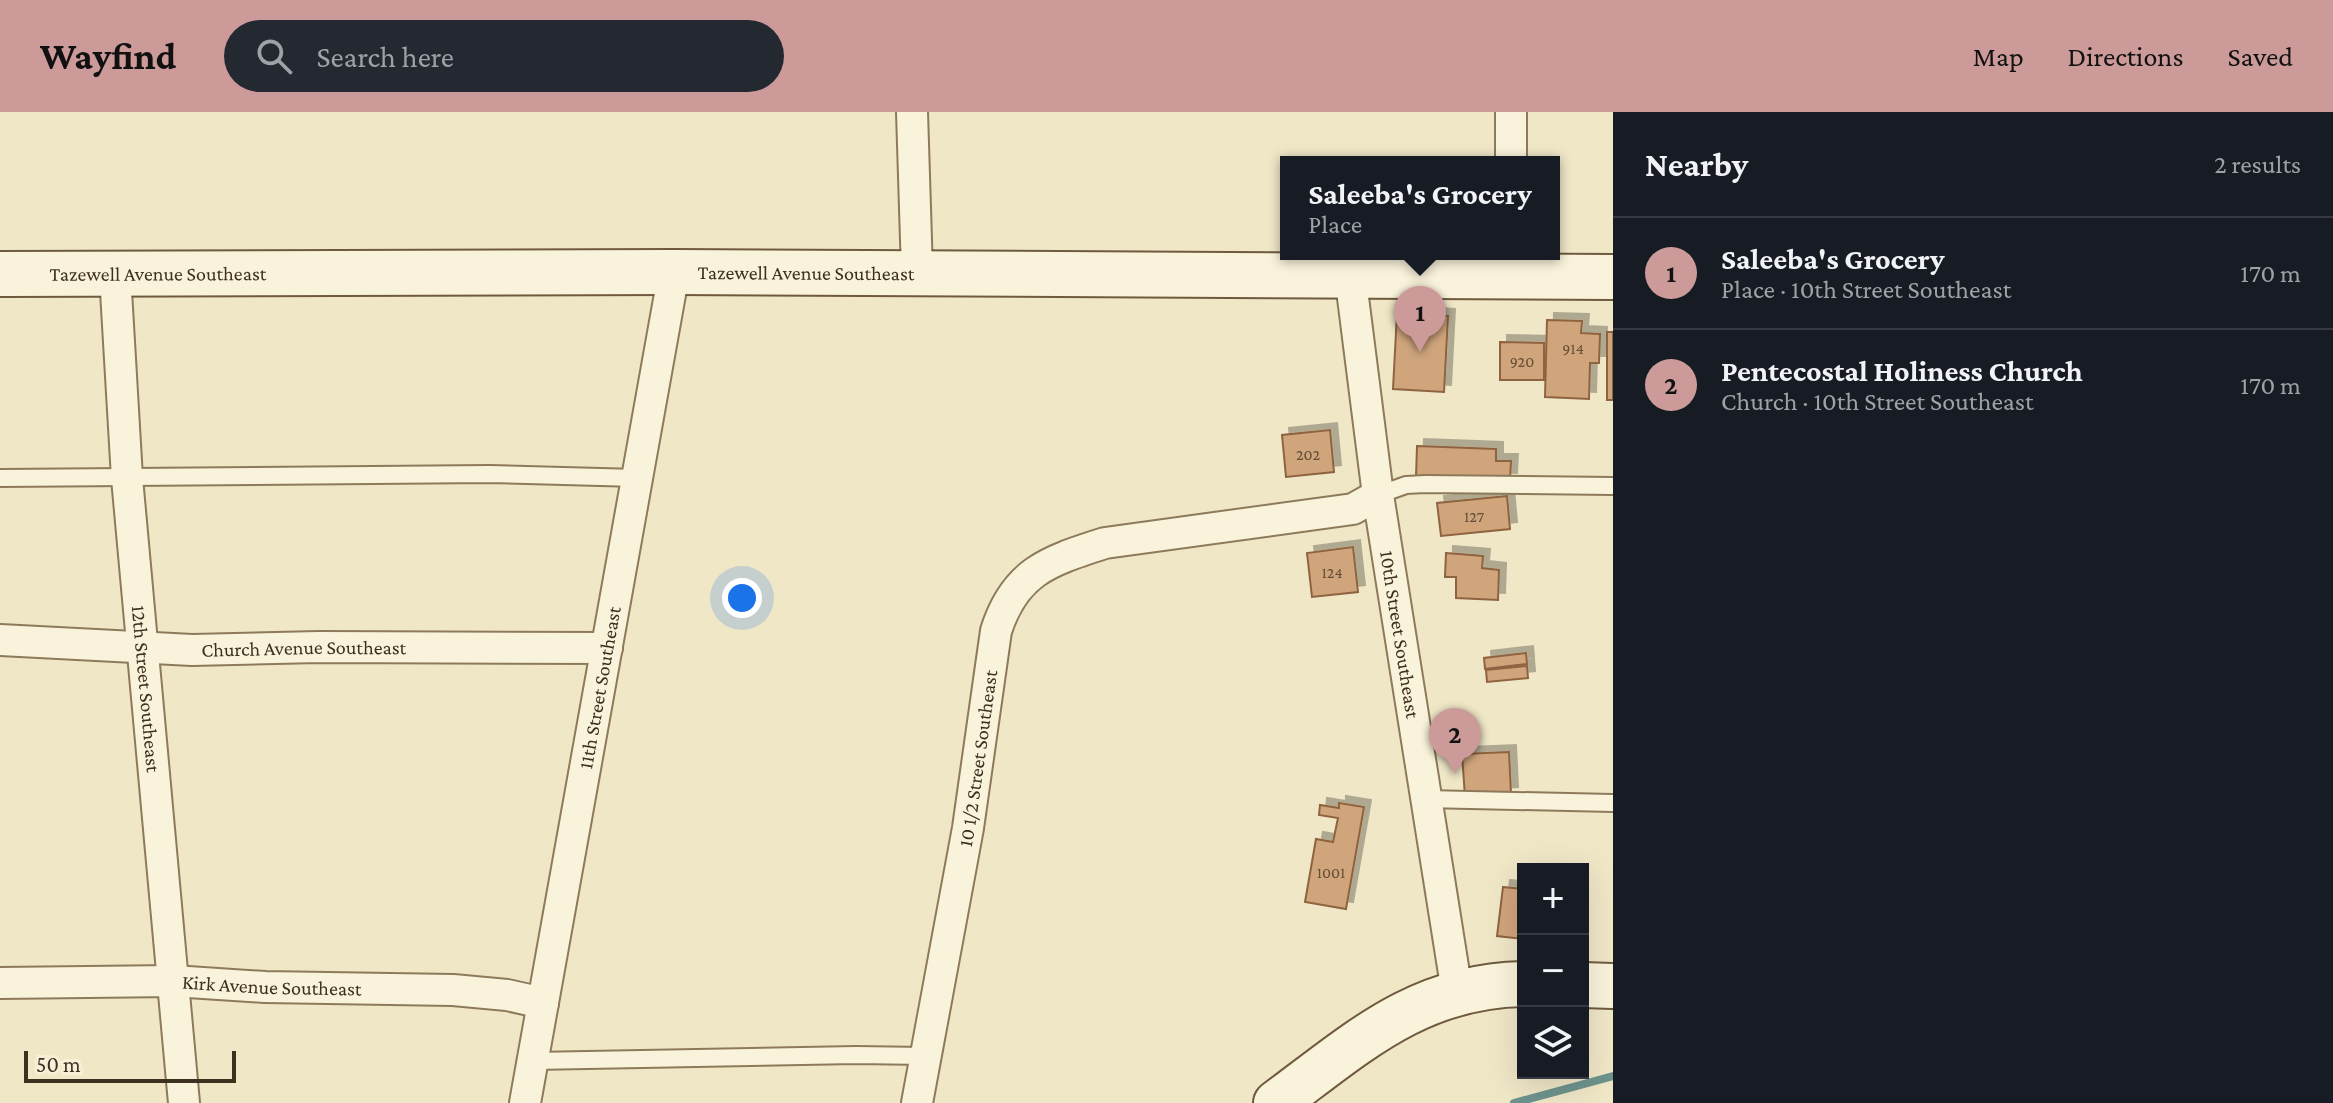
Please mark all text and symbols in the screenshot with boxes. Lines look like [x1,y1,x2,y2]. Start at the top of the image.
search box [224,20,784,92]
icon: search [252,34,296,78]
text: Wayfind [40,35,176,77]
text: Search here [316,40,454,73]
text: Map [1973,41,2024,72]
text: Directions [2068,41,2183,72]
text: Saved [2227,41,2293,72]
text: Nearby [1645,146,1748,183]
text: 2 results [2214,150,2301,179]
popup [1280,156,1560,260]
text: Saleeba's Grocery [1308,177,1532,210]
text: Place [1308,210,1362,239]
text: Saleeba's Grocery [1721,242,1945,275]
text: 1 [1666,259,1676,288]
text: 170 m [2240,259,2301,288]
street label: Tazewell Avenue Southeast [698,261,915,284]
street label: Tazewell Avenue Southeast [50,262,267,285]
text: Place · 10th Street Southeast [1721,275,2011,304]
pin: 1 [1394,286,1446,352]
house number: 914 [1562,340,1584,357]
house number: 920 [1510,353,1534,370]
text: Pentecostal Holiness Church [1721,354,2083,387]
text: 2 [1664,371,1678,400]
text: 170 m [2240,371,2301,400]
text: Church · 10th Street Southeast [1721,387,2034,416]
house number: 202 [1296,446,1320,463]
house number: 127 [1464,508,1485,525]
street label: 10th Street Southeast [1376,549,1424,720]
house number: 124 [1321,564,1343,581]
your location [722,578,762,618]
street label: 12th Street Southeast [128,604,165,774]
street label: 11th Street Southeast [574,604,625,771]
street label: Church Avenue Southeast [201,636,407,661]
street label: 10 1/2 Street Southeast [954,668,1001,849]
pin: 2 [1429,708,1481,774]
map controls [1517,863,1589,1079]
button: + [1517,863,1589,935]
house number: 1001 [1317,864,1345,881]
button: − [1517,935,1589,1007]
street label: Kirk Avenue Southeast [181,971,362,1000]
button: layers [1517,1007,1589,1079]
scale bar [24,1047,236,1083]
text: 50 m [36,1052,81,1077]

